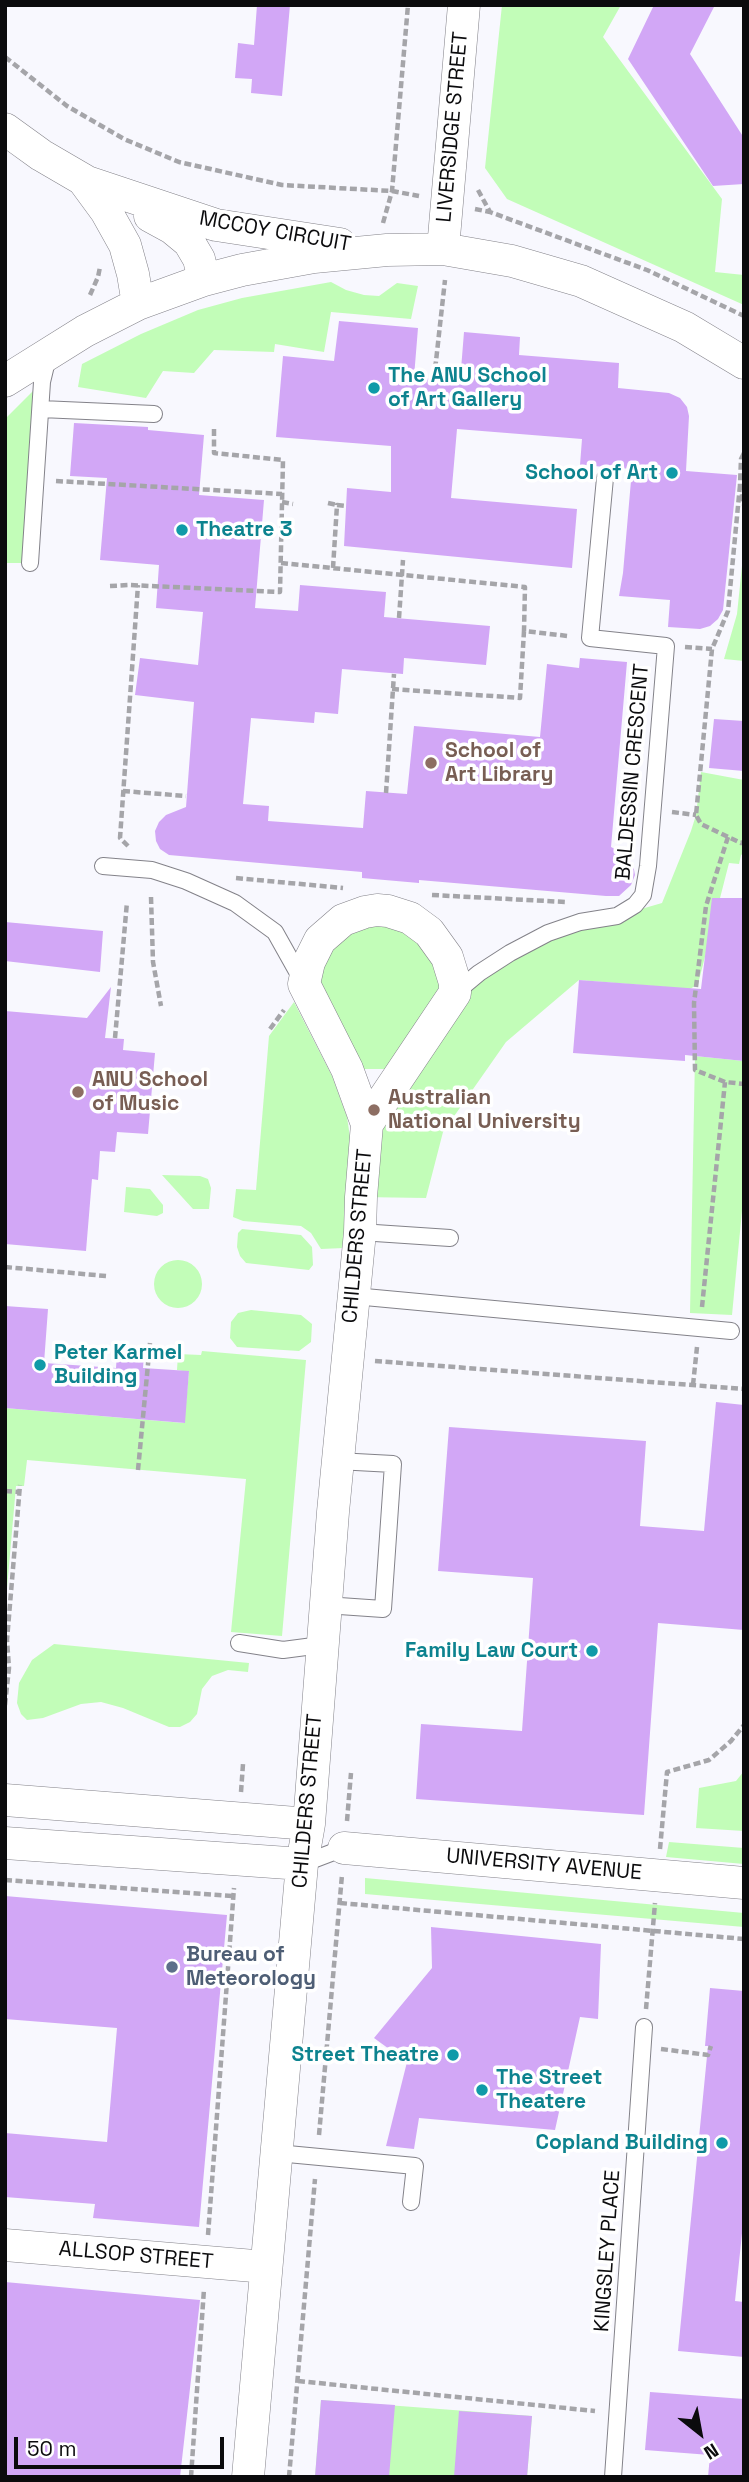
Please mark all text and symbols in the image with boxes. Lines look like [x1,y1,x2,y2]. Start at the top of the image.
street label: LIVERSIDGE STREET [432,31,474,223]
street label: MCCOY CIRCUIT [197,206,353,258]
place label: The ANU School of Art Gallery [388,363,547,413]
marker: The ANU School of Art Gallery [366,380,382,396]
place label: School of Art [525,460,658,486]
marker: School of Art [664,465,680,481]
place label: Theatre 3 [196,517,293,543]
marker: Theatre 3 [174,522,190,538]
street label: BALDESSIN CRESCENT [611,663,655,881]
place label: School of Art Library [445,738,553,788]
marker: School of Art Library [423,755,439,771]
place label: ANU School of Music [92,1067,208,1117]
marker: ANU School of Music [70,1084,86,1100]
place label: Australian National University [388,1085,581,1135]
marker: Australian National University [366,1102,382,1118]
street label: CHILDERS STREET [338,1148,378,1324]
place label: Peter Karmel Building [54,1340,182,1390]
marker: Peter Karmel Building [32,1357,48,1373]
place label: Family Law Court [405,1638,578,1664]
marker: Family Law Court [584,1643,600,1659]
street label: CHILDERS STREET [288,1713,328,1889]
street label: UNIVERSITY AVENUE [445,1844,643,1886]
place label: Bureau of Meteorology [186,1942,316,1992]
marker: Bureau of Meteorology [164,1959,180,1975]
place label: Street Theatre [292,2042,439,2068]
marker: Street Theatre [445,2047,461,2063]
place label: The Street Theatere [496,2065,602,2115]
marker: The Street Theatere [474,2082,490,2098]
place label: Copland Building [535,2130,708,2156]
marker: Copland Building [714,2135,730,2151]
street label: KINGSLEY PLACE [590,2169,626,2333]
street label: ALLSOP STREET [58,2237,214,2275]
north arrow [665,2398,735,2468]
scale bar [18,2422,228,2466]
text: 50 m [27,2435,77,2462]
text: N [699,2437,723,2465]

